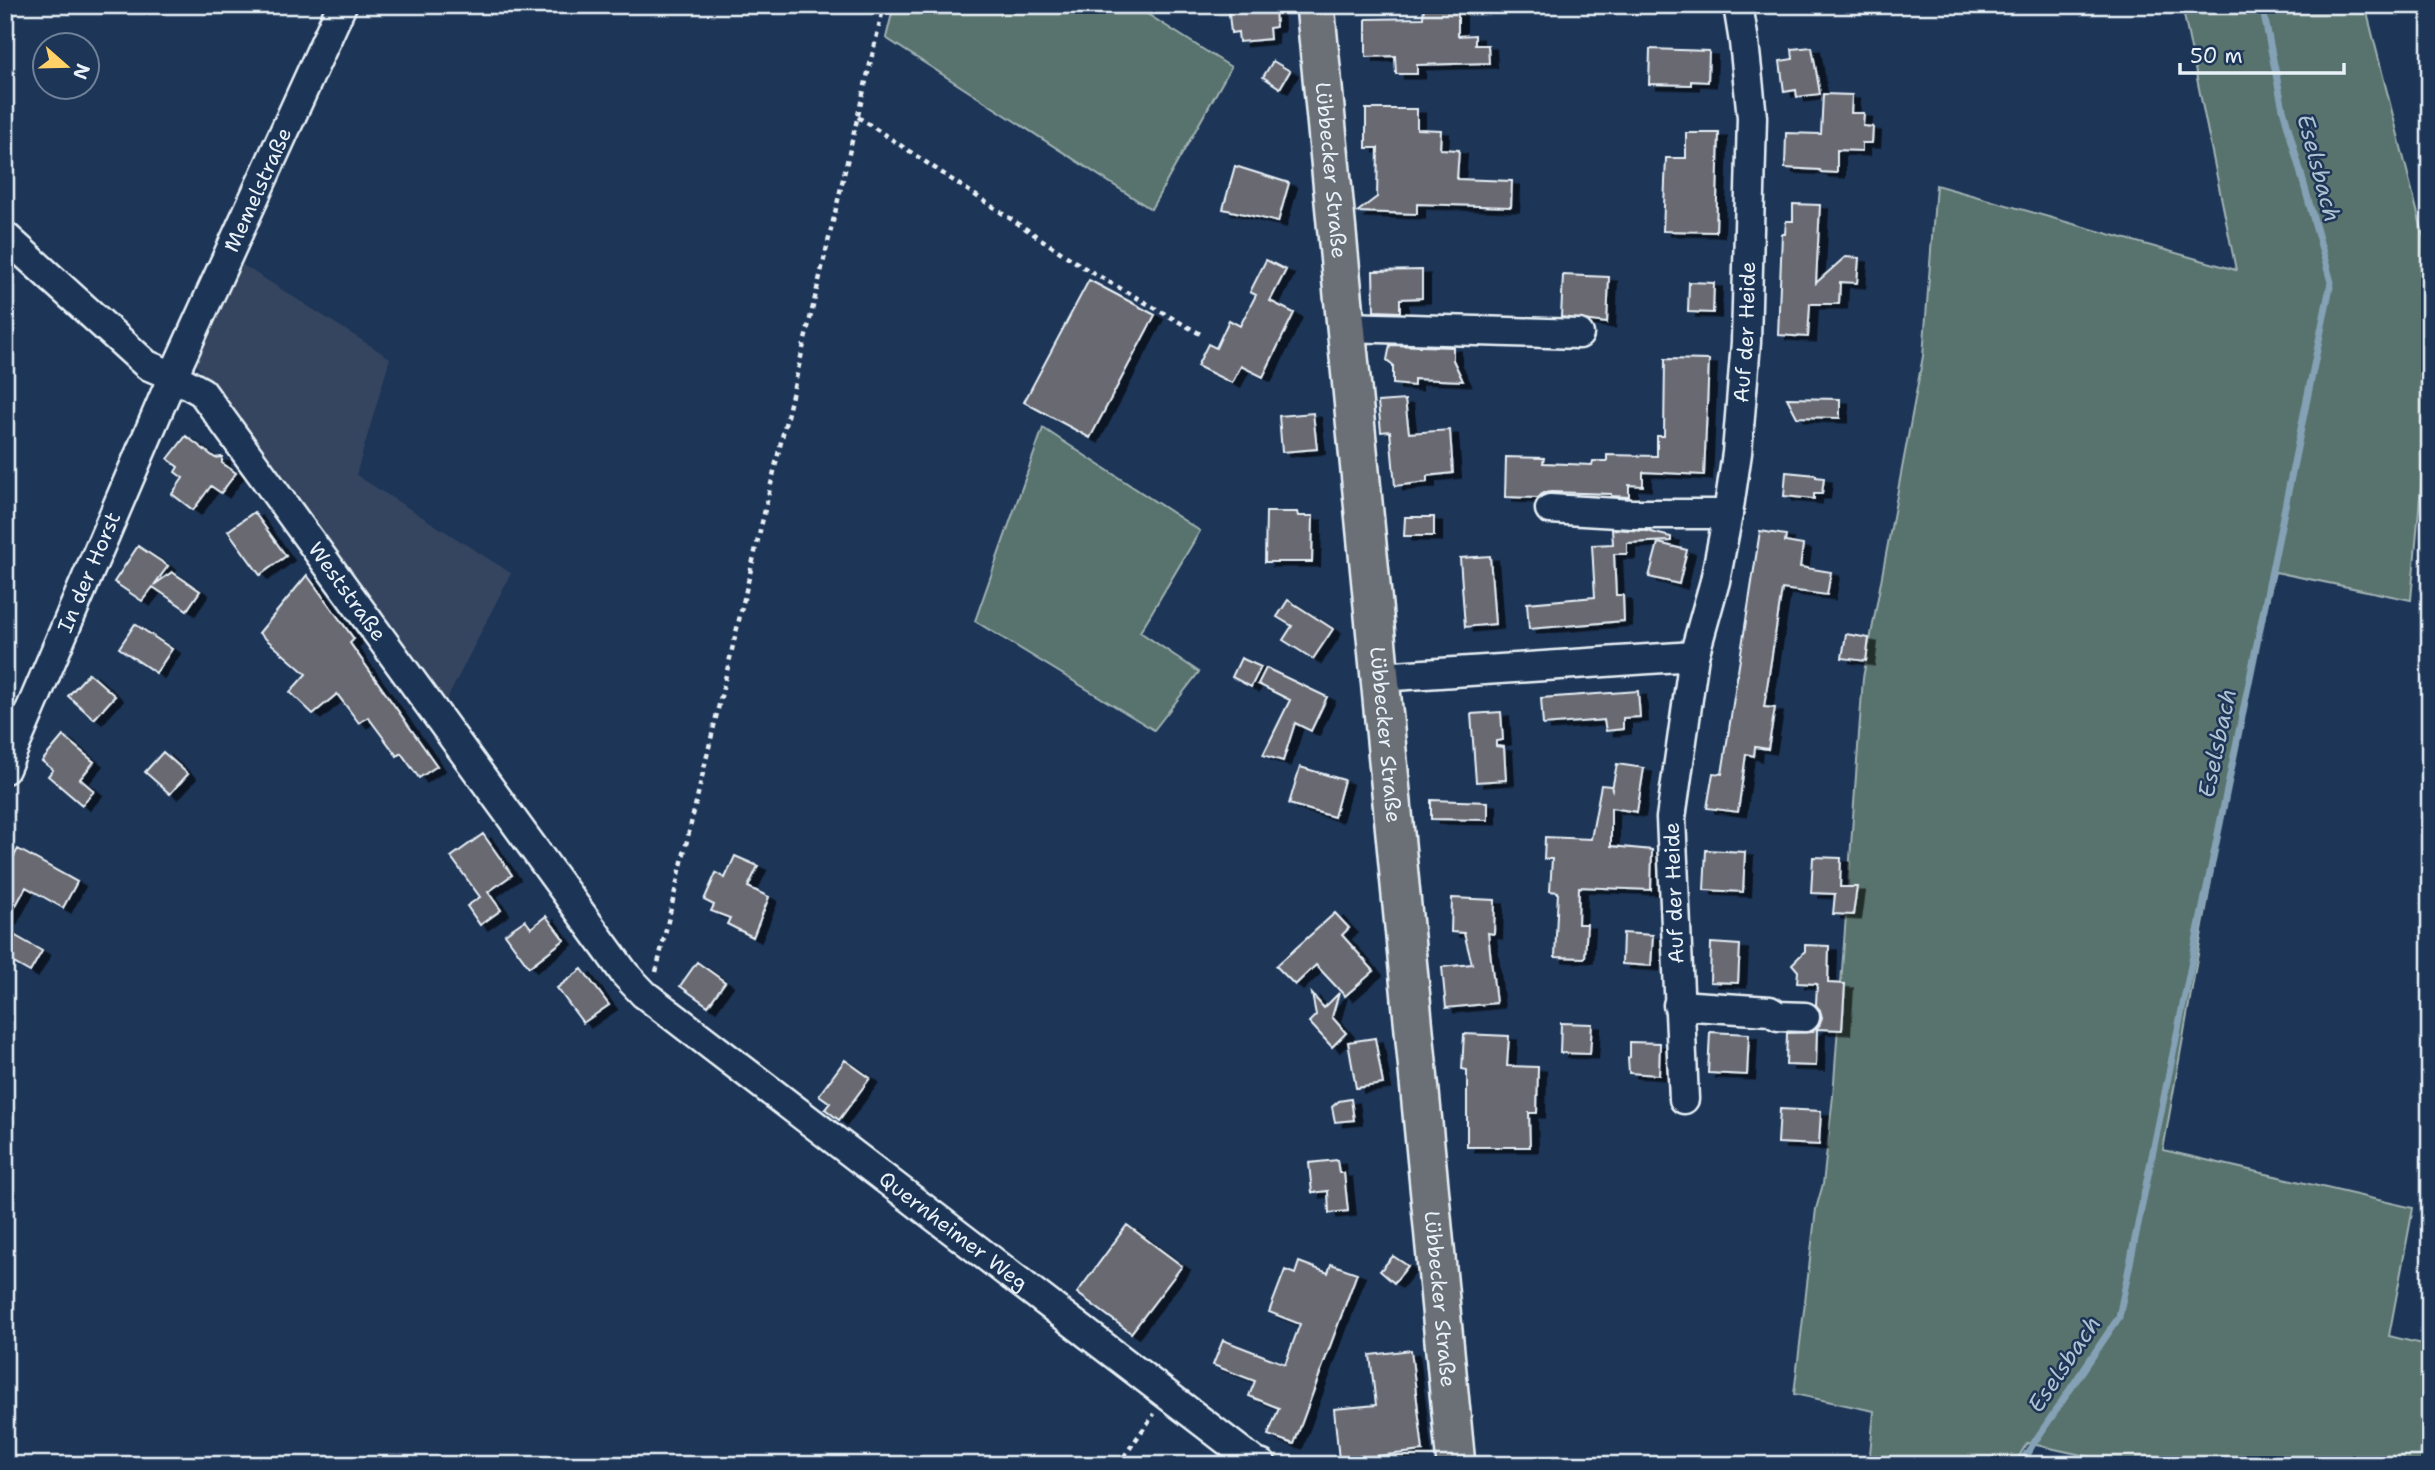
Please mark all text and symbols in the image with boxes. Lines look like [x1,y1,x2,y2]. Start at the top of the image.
north arrow [32,32,102,102]
scale bar [2180,32,2344,76]
text: 50 m [2190,42,2243,70]
text: N [67,60,96,83]
street label: Lübbecker Straße [1309,81,1353,260]
water label: Eselsbach [2290,111,2348,225]
street label: Memelstraße [217,123,298,257]
street label: Auf der Heide [1727,261,1762,404]
street label: In der Horst [51,508,127,637]
street label: Weststraße [302,536,393,647]
street label: Lübbecker Straße [1363,645,1408,824]
water label: Eselsbach [2191,686,2243,800]
street label: Auf der Heide [1658,822,1690,964]
street label: Quernheimer Weg [873,1165,1034,1297]
street label: Lübbecker Straße [1418,1210,1462,1388]
water label: Eselsbach [2021,1310,2107,1418]

